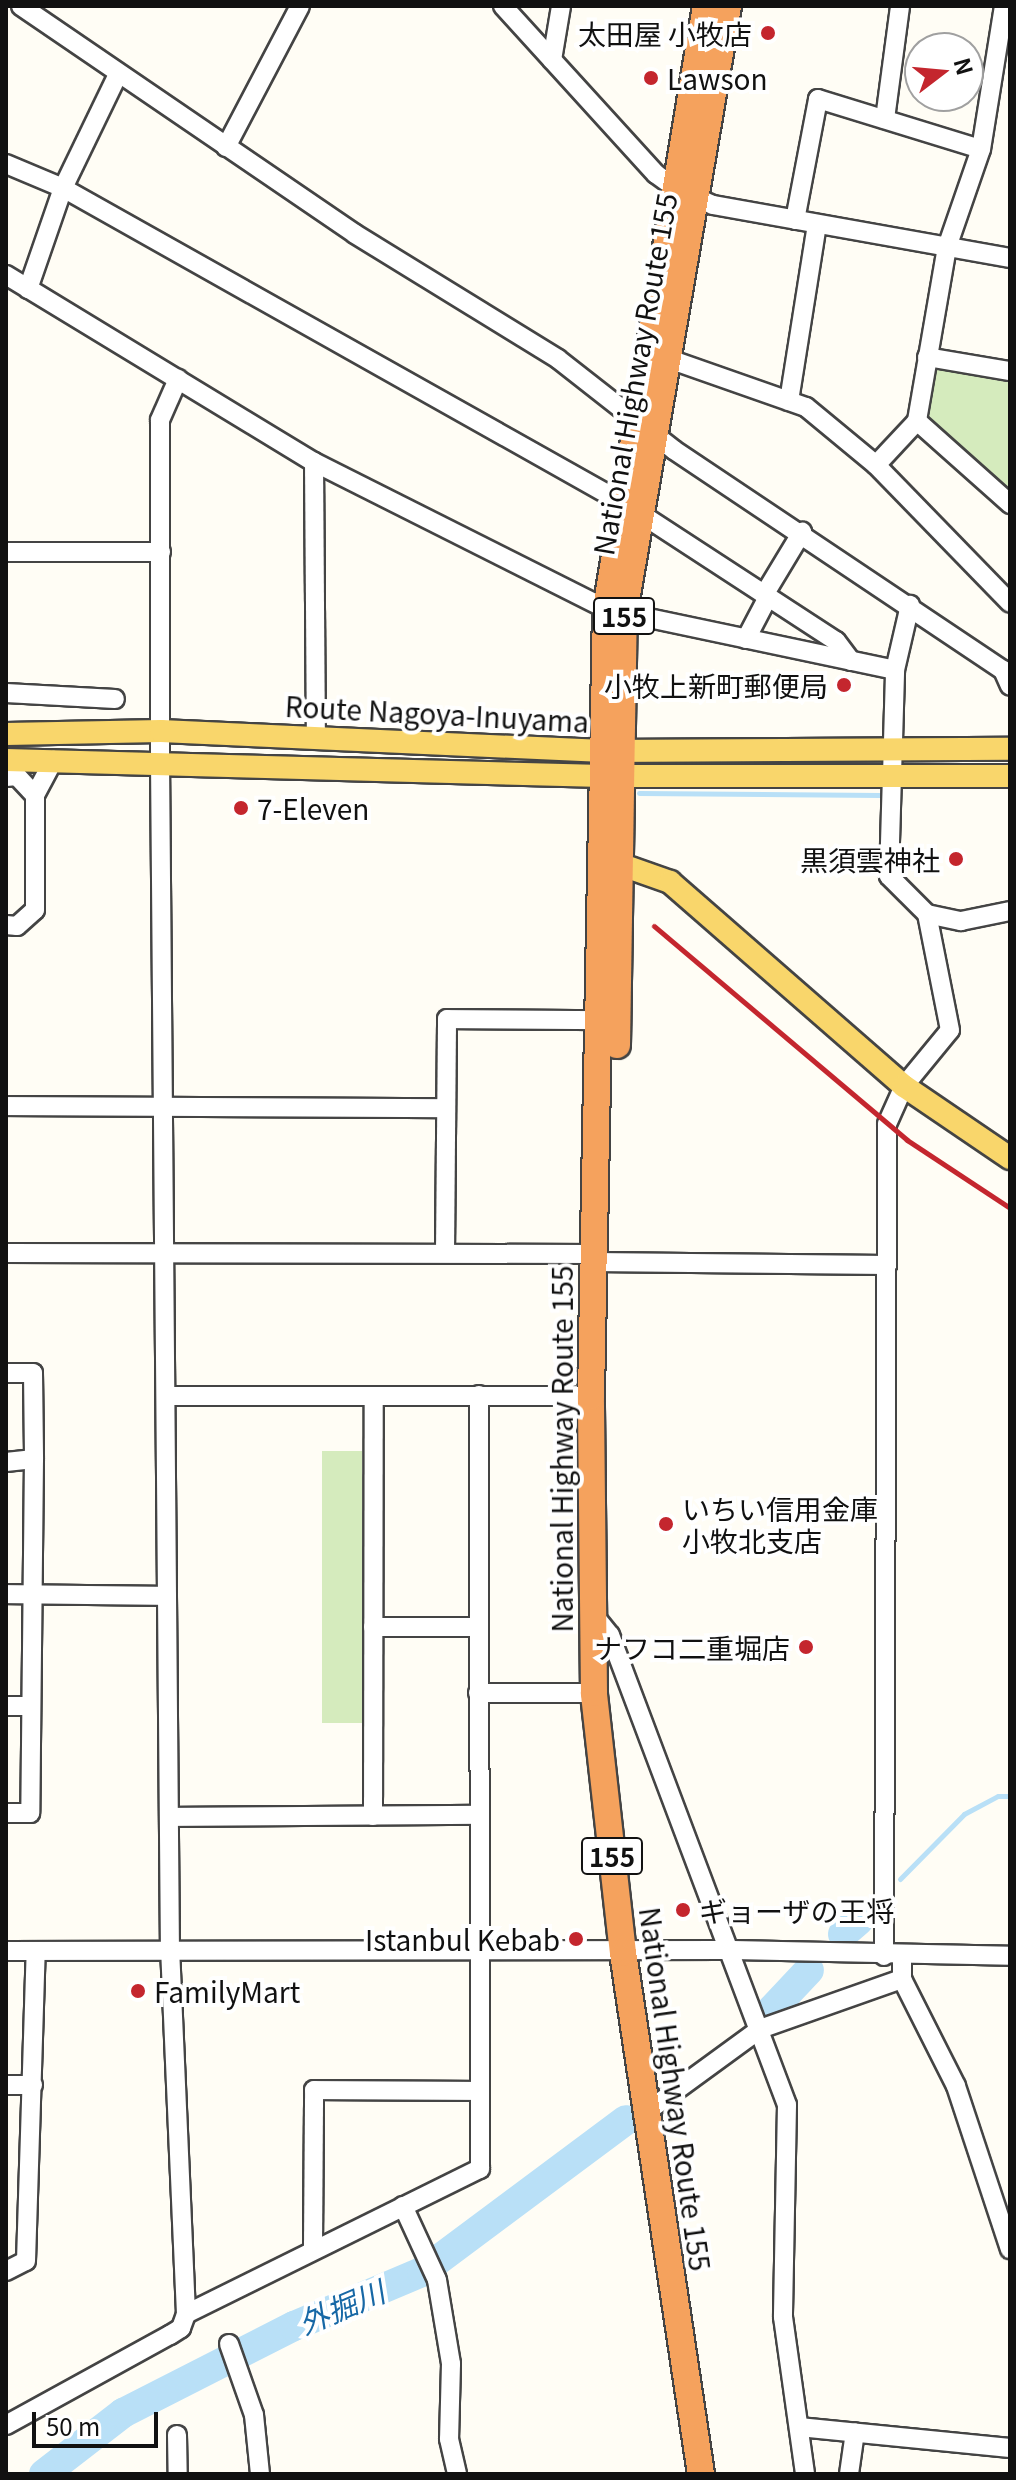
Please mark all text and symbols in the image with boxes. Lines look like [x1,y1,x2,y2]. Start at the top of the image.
place label: 太田屋 小牧店 [578,16,752,50]
marker: 太田屋 小牧店 [759,24,777,42]
north arrow [904,32,984,112]
text: N [947,54,983,78]
place label: Lawson [667,61,768,95]
marker: Lawson [642,69,660,87]
street label: National Highway Route 155 [586,190,682,558]
road number: 155 [592,594,656,638]
place label: 小牧上新町郵便局 [604,668,828,702]
marker: 小牧上新町郵便局 [835,676,853,694]
street label: Route Nagoya-Inuyama [284,688,590,738]
place label: 7-Eleven [257,791,369,825]
marker: 7-Eleven [232,799,250,817]
place label: 黒須雲神社 [800,842,940,876]
marker: 黒須雲神社 [947,850,965,868]
street label: National Highway Route 155 [544,1265,578,1633]
place label: いちい信用金庫 小牧北支店 [682,1491,878,1557]
marker: いちい信用金庫 小牧北支店 [657,1515,675,1533]
place label: ナフコ二重堀店 [594,1630,790,1664]
marker: ナフコ二重堀店 [797,1638,815,1656]
road number: 155 [580,1834,644,1878]
place label: ギョーザの王将 [699,1893,895,1927]
marker: ギョーザの王将 [674,1901,692,1919]
street label: National Highway Route 155 [634,1905,718,2273]
place label: Istanbul Kebab [365,1922,560,1956]
marker: Istanbul Kebab [567,1930,585,1948]
place label: FamilyMart [154,1974,300,2008]
marker: FamilyMart [129,1982,147,2000]
water label: 外掘川 [293,2272,389,2340]
scale bar [36,2396,162,2446]
text: 50 m [46,2408,100,2443]

